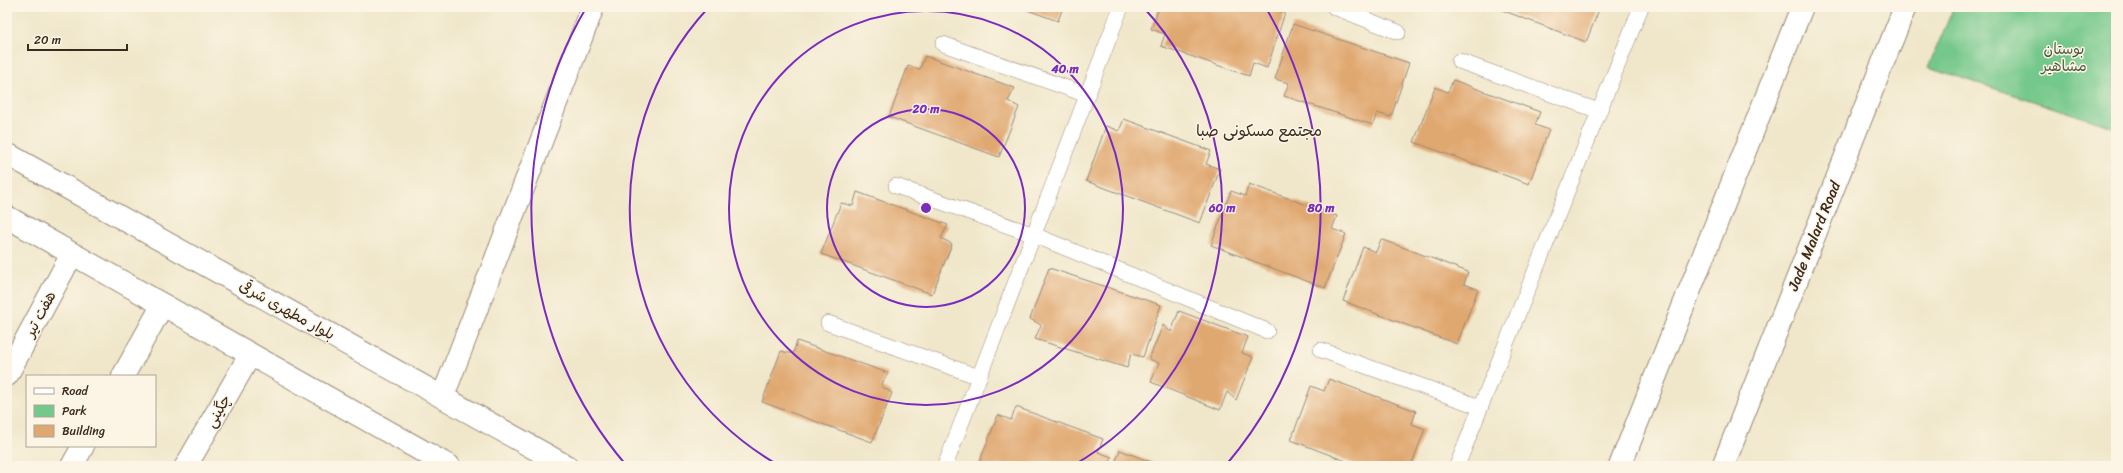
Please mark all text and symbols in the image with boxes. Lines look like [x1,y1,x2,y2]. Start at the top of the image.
scale bar [28,26,127,52]
text: 20 m [34,29,61,51]
park label: بوستان مشاهیر [2039,36,2087,79]
text: 40 m [1050,58,1079,80]
text: 20 m [912,98,940,120]
district label: مجتمع مسکونی صبا [1196,116,1322,145]
street label: Jade Malard Road [1780,176,1848,296]
text: 60 m [1208,197,1236,219]
text: 80 m [1306,197,1335,219]
centre of rings [919,201,933,215]
street label: بلوار مطهری شرقی [234,273,340,347]
street label: هفت تیر [16,286,63,344]
legend [26,375,156,447]
text: Road [62,380,89,402]
street label: چگینی [198,389,238,433]
text: Park [62,400,87,422]
text: Building [62,420,105,442]

